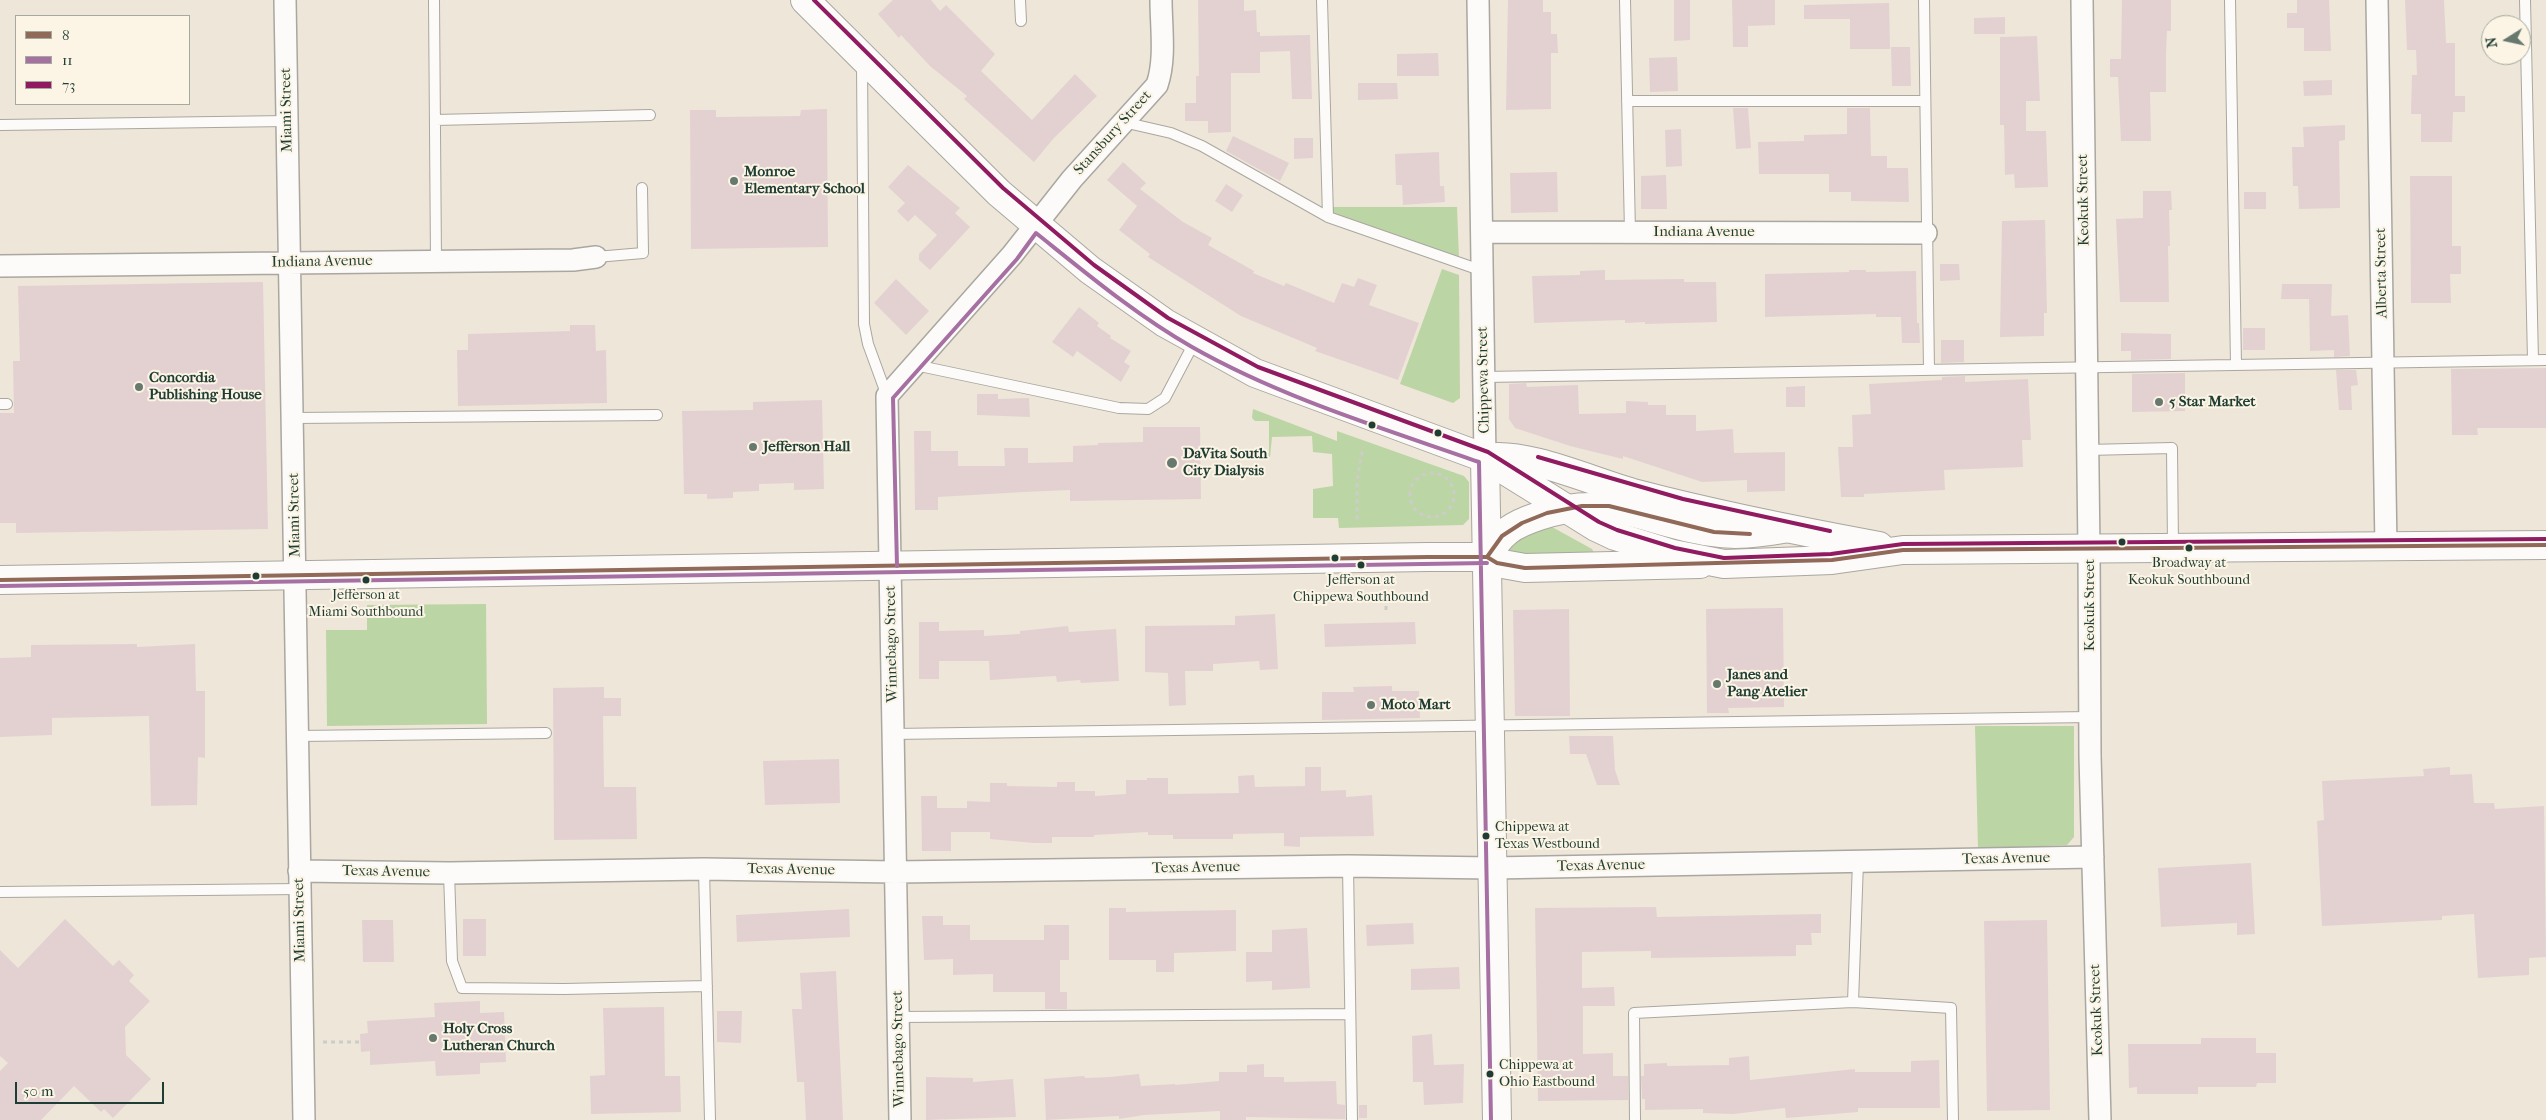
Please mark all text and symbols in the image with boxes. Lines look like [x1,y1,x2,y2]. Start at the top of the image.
legend [15,15,190,105]
north arrow [2481,15,2531,65]
text: 8 [62,26,70,44]
text: N [2482,36,2501,49]
text: 11 [62,51,73,69]
street label: Miami Street [277,67,297,153]
text: 73 [62,76,75,94]
street label: Stansbury Street [1070,87,1156,179]
street label: Keokuk Street [2074,154,2094,246]
place label: Monroe Elementary School [744,163,865,198]
marker: Monroe Elementary School [728,175,740,187]
street label: Indiana Avenue [1653,223,1755,241]
street label: Alberta Street [2372,228,2392,318]
street label: Indiana Avenue [271,252,373,272]
street label: Chippewa Street [1474,326,1494,434]
place label: Concordia Publishing House [149,369,262,404]
marker: Concordia Publishing House [133,381,145,393]
place label: 5 Star Market [2169,393,2256,411]
marker: 5 Star Market [2153,396,2165,408]
unlabelled marker [1367,420,1377,430]
unlabelled marker [1433,428,1443,438]
place label: Jefferson Hall [763,438,850,456]
marker: Jefferson Hall [747,441,759,453]
place label: DaVita South City Dialysis [1183,445,1267,480]
marker: DaVita South City Dialysis [1165,456,1179,470]
street label: Miami Street [285,472,305,558]
unlabelled marker [2117,537,2127,547]
marker: Broadway at Keokuk Southbound [2184,543,2194,553]
unlabelled marker [1330,553,1340,563]
place label: Broadway at Keokuk Southbound [2128,556,2250,588]
street label: Keokuk Street [2081,559,2099,651]
marker: Jefferson at Chippewa Southbound [1356,560,1366,570]
unlabelled marker [251,571,261,581]
place label: Jefferson at Chippewa Southbound [1293,573,1429,606]
marker: Jefferson at Miami Southbound [361,575,371,585]
street label: Winnebago Street [882,585,902,703]
place label: Jefferson at Miami Southbound [309,588,423,620]
place label: Janes and Pang Atelier [1727,666,1807,701]
marker: Janes and Pang Atelier [1711,678,1723,690]
place label: Moto Mart [1381,696,1451,714]
marker: Moto Mart [1365,699,1377,711]
place label: Chippewa at Texas Westbound [1495,820,1600,852]
marker: Chippewa at Texas Westbound [1481,831,1491,841]
street label: Texas Avenue [1962,849,2050,869]
street label: Texas Avenue [1557,856,1645,876]
street label: Texas Avenue [1152,858,1240,878]
street label: Texas Avenue [747,860,835,880]
street label: Texas Avenue [342,862,430,882]
street label: Miami Street [290,877,310,963]
street label: Keokuk Street [2086,964,2108,1056]
street label: Winnebago Street [889,990,909,1108]
place label: Holy Cross Lutheran Church [443,1020,555,1055]
marker: Holy Cross Lutheran Church [427,1032,439,1044]
place label: Chippewa at Ohio Eastbound [1499,1058,1595,1090]
marker: Chippewa at Ohio Eastbound [1485,1069,1495,1079]
scale bar [18,1072,166,1104]
text: 50 m [23,1082,53,1100]

